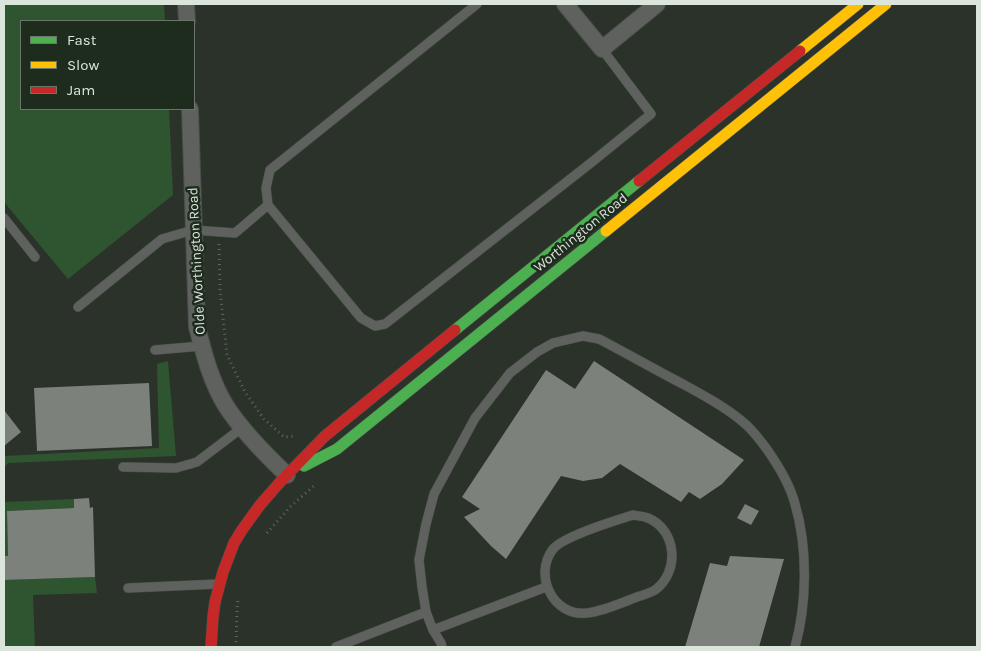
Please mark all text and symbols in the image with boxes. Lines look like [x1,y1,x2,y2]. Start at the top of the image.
legend [20,20,195,110]
text: Fast [67,31,96,49]
text: Slow [67,56,99,74]
text: Jam [67,81,95,99]
street label: Olde Worthington Road [185,187,209,335]
street label: Worthington Road [531,190,631,276]

